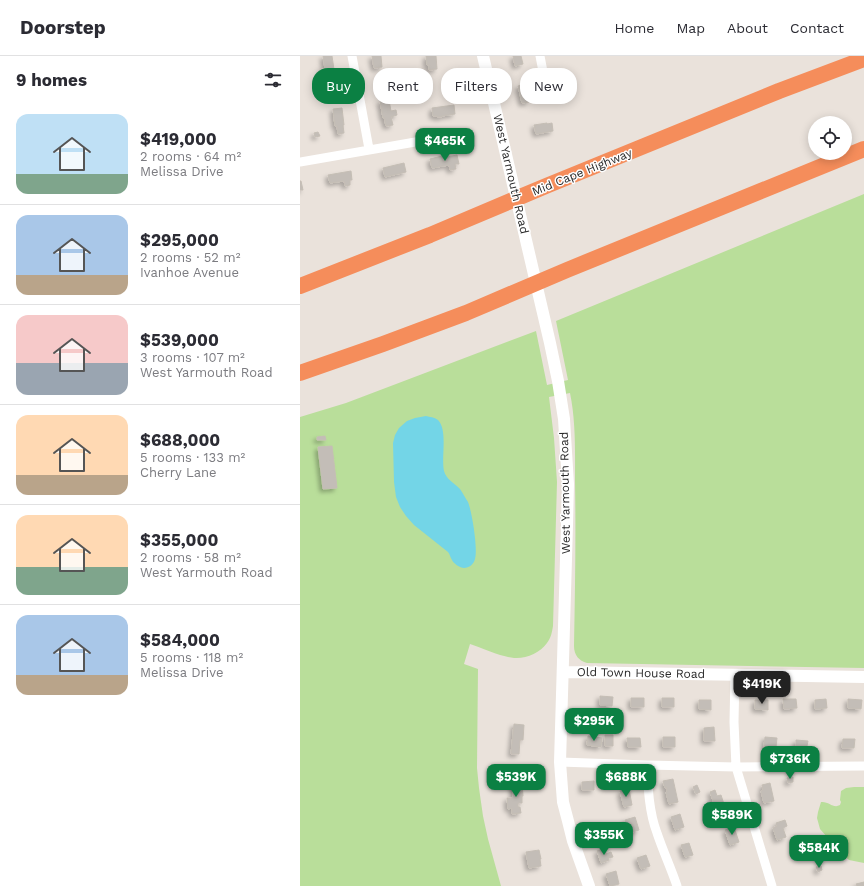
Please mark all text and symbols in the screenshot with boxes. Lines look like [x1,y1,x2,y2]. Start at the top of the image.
text: Doorstep [20,16,106,39]
text: Home [614,20,654,36]
text: Map [676,20,705,36]
text: About [727,20,768,36]
text: Contact [790,20,844,36]
chip: Buy [312,68,365,104]
chip: Rent [373,68,433,104]
chip: Filters [441,68,512,104]
chip: New [520,68,577,104]
icon: filters [262,69,284,91]
text: 9 homes [16,70,87,90]
street label: West Yarmouth Road [490,113,532,235]
map controls [808,116,852,160]
button: locate [808,116,852,160]
pin: $465K [417,128,473,162]
text: $419,000 [140,129,217,149]
icon: home [48,130,96,178]
text: $465K [424,133,466,148]
street label: Mid Cape Highway [530,145,635,199]
text: 2 rooms · 64 m² [140,149,241,164]
text: Melissa Drive [140,164,223,179]
text: $295,000 [140,230,219,250]
icon: home [48,231,96,279]
text: 2 rooms · 52 m² [140,250,240,265]
text: Ivanhoe Avenue [140,265,239,280]
text: $539,000 [140,330,219,350]
icon: home [48,331,96,379]
text: 3 rooms · 107 m² [140,350,245,365]
text: West Yarmouth Road [140,365,273,380]
text: $688,000 [140,430,220,450]
icon: home [48,431,96,479]
street label: West Yarmouth Road [557,432,573,554]
text: 5 rooms · 133 m² [140,450,245,465]
text: Cherry Lane [140,465,217,480]
text: $355,000 [140,530,218,550]
icon: home [48,531,96,579]
text: 2 rooms · 58 m² [140,550,241,565]
text: West Yarmouth Road [140,565,273,580]
text: $584,000 [140,630,220,650]
icon: home [48,631,96,679]
text: 5 rooms · 118 m² [140,650,243,665]
text: Melissa Drive [140,665,223,680]
street label: Old Town House Road [577,665,705,681]
pin: $419K [734,671,790,705]
text: $419K [742,676,782,691]
pin: $295K [566,708,622,742]
text: $295K [574,713,614,728]
pin: $736K [762,746,818,780]
text: $736K [770,751,810,766]
pin: $539K [488,764,544,798]
pin: $688K [598,764,654,798]
text: $539K [496,769,536,784]
text: $688K [605,769,647,784]
pin: $589K [704,802,760,836]
text: $589K [711,807,753,822]
pin: $355K [576,822,632,856]
text: $355K [584,827,624,842]
pin: $584K [791,835,847,869]
text: $584K [798,840,840,855]

